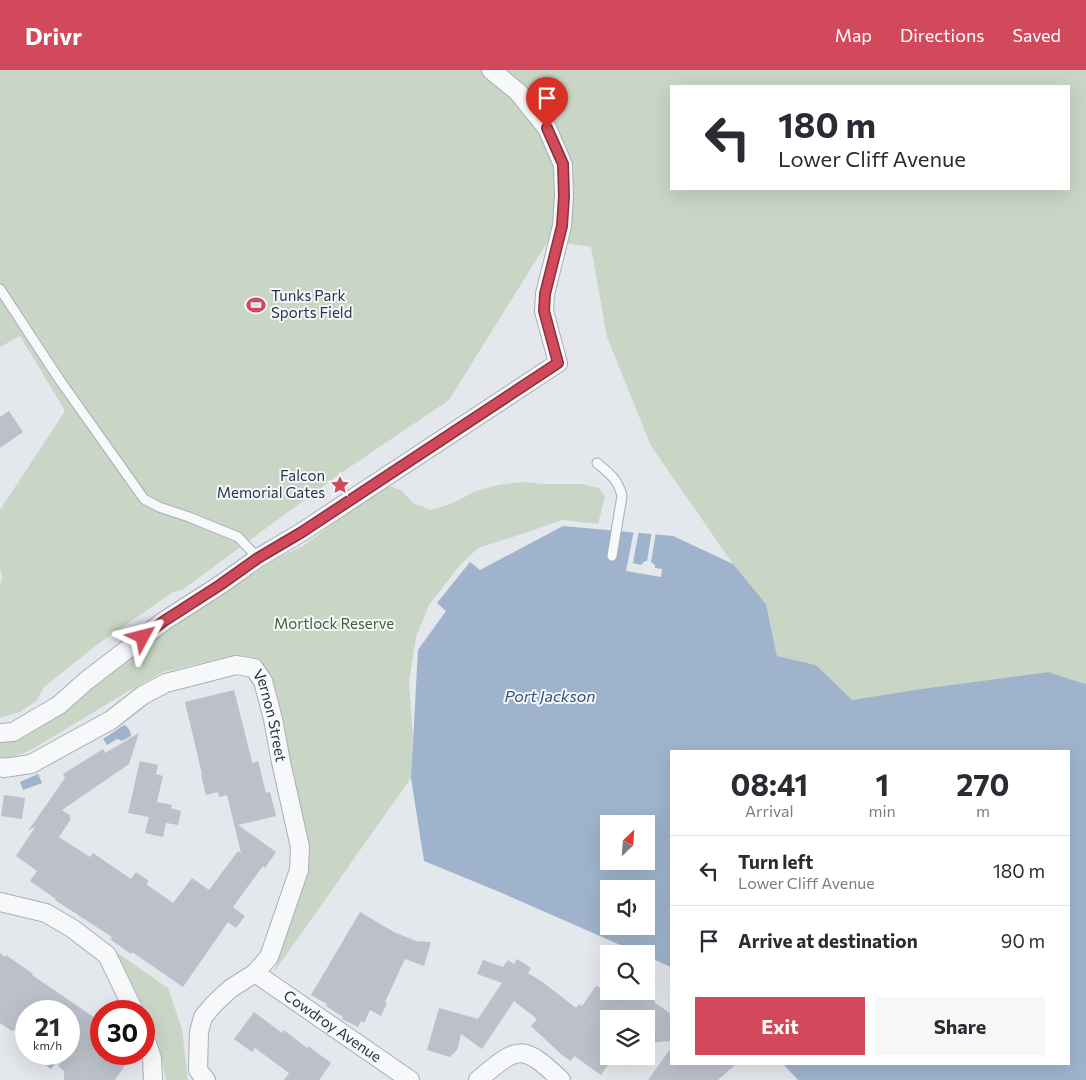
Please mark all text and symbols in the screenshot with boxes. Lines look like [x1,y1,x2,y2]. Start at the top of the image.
text: Drivr [25,21,82,50]
text: Map [835,24,872,46]
text: Directions [900,24,984,46]
text: Saved [1012,24,1061,46]
pin [526,77,568,128]
icon: arrive [533,84,561,112]
text: 180 m [778,102,876,145]
icon: left [695,105,760,170]
text: Lower Cliff Avenue [778,145,966,172]
place label: Tunks Park Sports Field [271,286,352,321]
sports icon: Tunks Park Sports Field [245,294,267,316]
place label: Falcon Memorial Gates [217,466,325,501]
place icon: Falcon Memorial Gates [329,474,351,496]
position arrow [116,610,168,662]
park label: Mortlock Reserve [274,614,394,632]
street label: Vernon Street [250,665,291,763]
water label: Port Jackson [505,686,595,705]
text: 08:41 [731,765,808,802]
text: 1 [875,765,889,802]
text: 270 [956,765,1009,802]
text: Arrival [745,801,793,820]
text: min [869,801,896,820]
text: m [976,801,990,820]
north arrow [600,815,655,870]
map controls [600,815,655,1065]
text: Turn left [738,850,813,873]
icon: left [695,857,723,885]
text: 180 m [993,859,1045,882]
text: Lower Cliff Avenue [738,873,875,892]
button: sound [600,880,655,935]
icon: arrive [695,927,723,955]
text: Arrive at destination [738,929,918,952]
text: 90 m [1001,929,1045,952]
button: search [600,945,655,1000]
street label: Cowdroy Avenue [281,986,385,1066]
button: Exit [695,997,865,1055]
button: Share [875,997,1045,1055]
speed limit sign: 30 [90,1000,155,1065]
button: layers [600,1010,655,1065]
text: 21 [35,1011,60,1041]
text: km/h [33,1038,62,1052]

